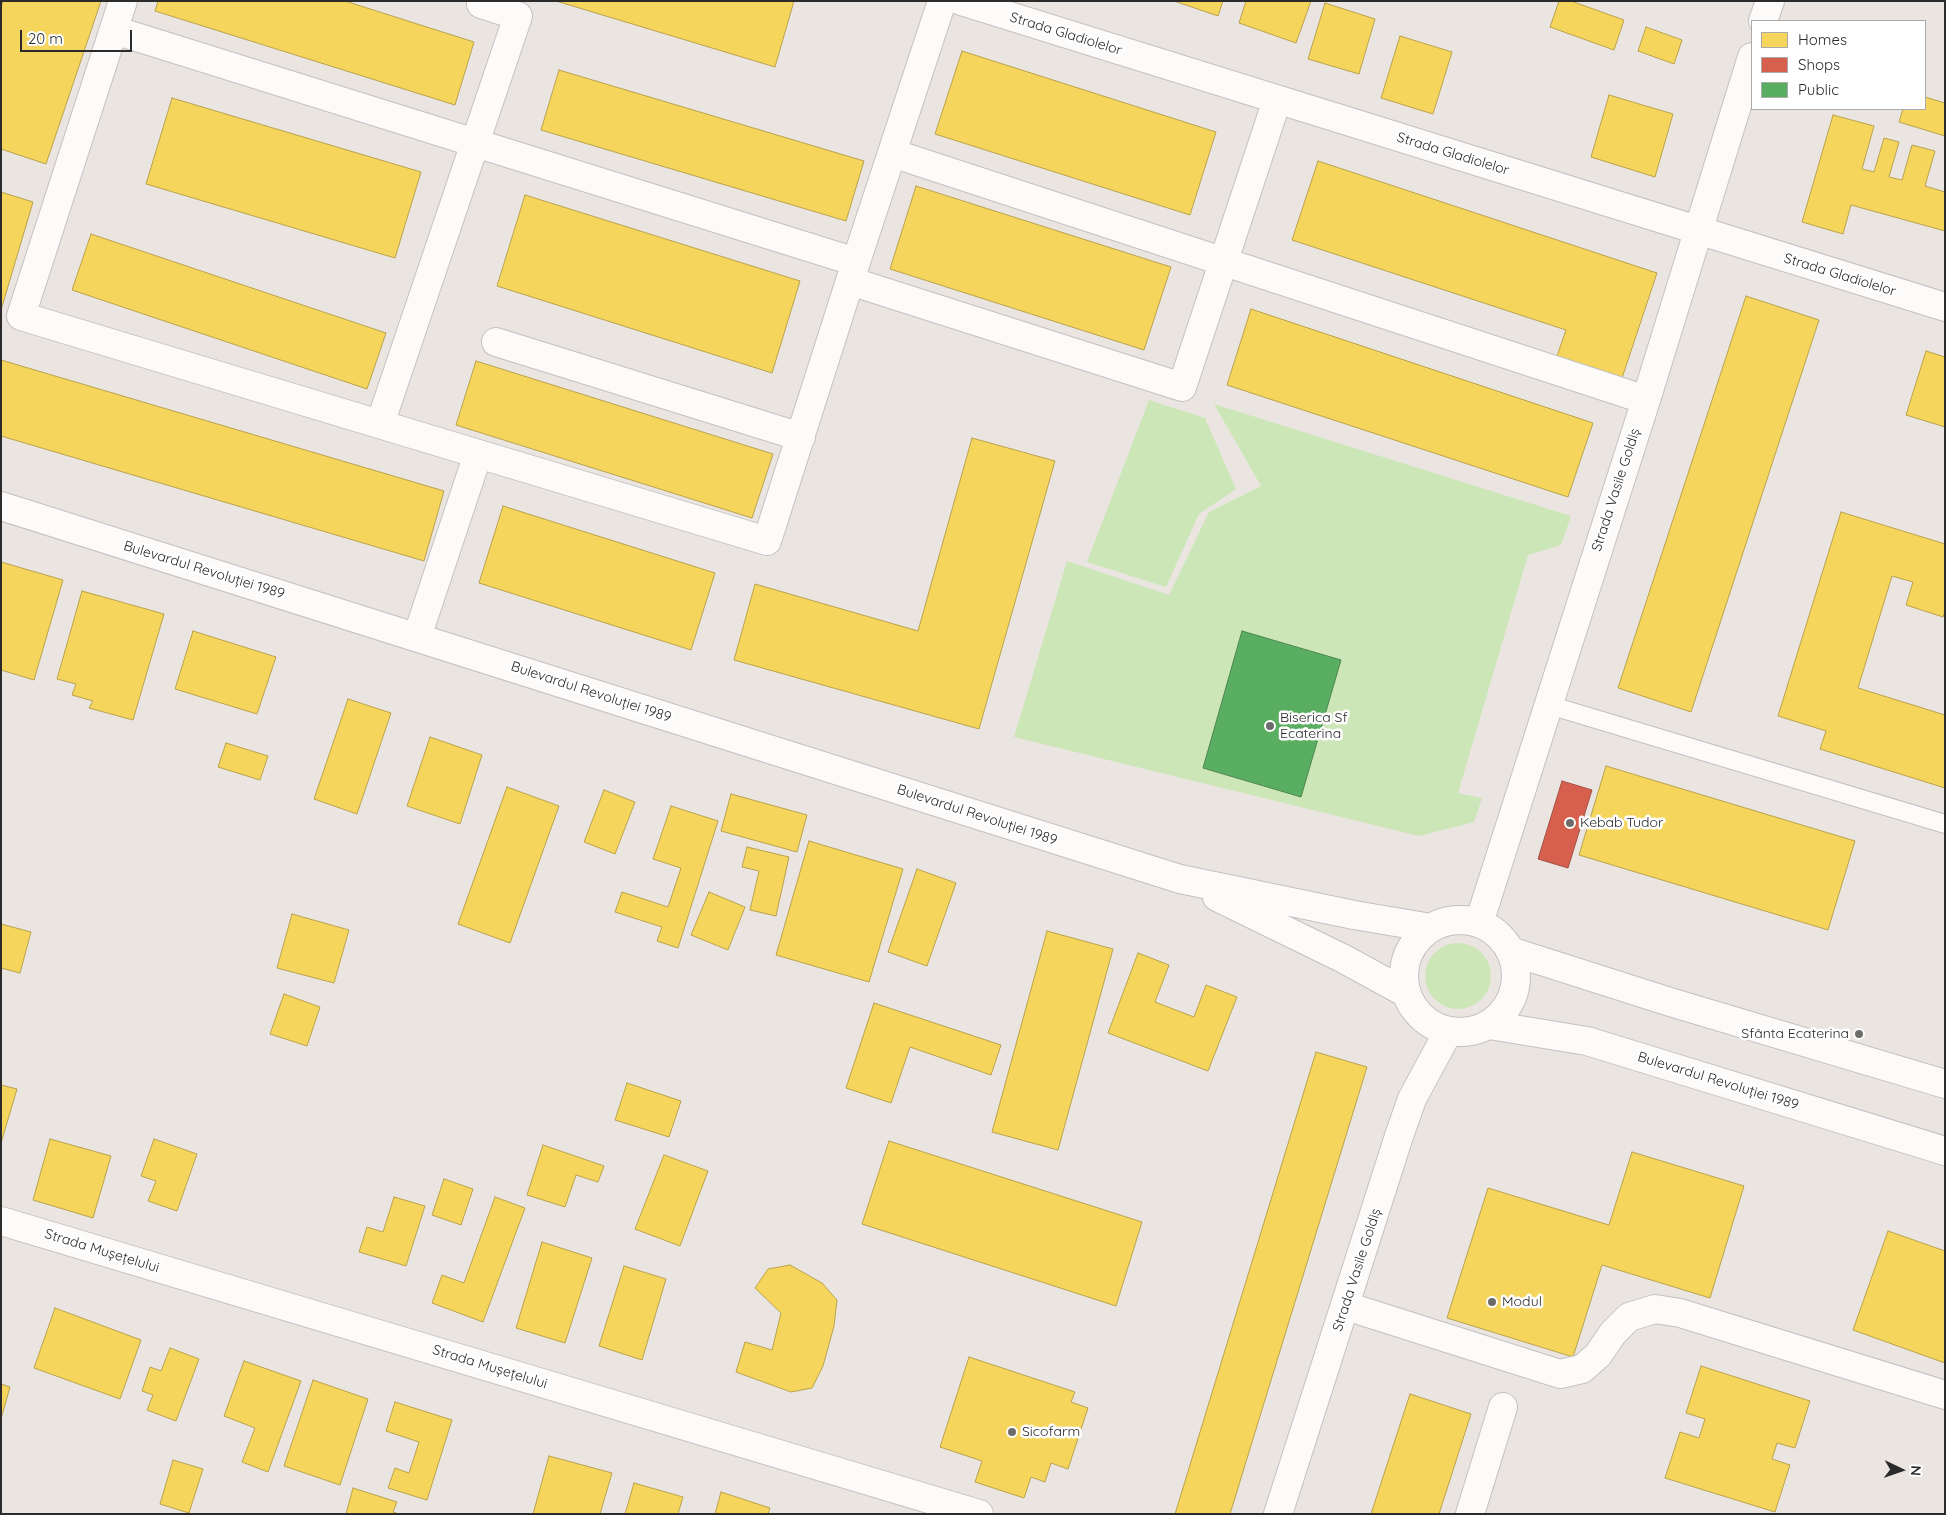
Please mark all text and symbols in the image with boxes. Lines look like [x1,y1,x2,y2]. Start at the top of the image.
street label: Strada Gladiolelor [1008,9,1124,59]
scale bar [22,20,135,52]
legend [1751,20,1926,110]
text: 20 m [28,29,63,48]
text: Homes [1798,30,1847,49]
text: Shops [1798,55,1840,74]
text: Public [1798,80,1839,99]
street label: Strada Gladiolelor [1395,129,1511,179]
street label: Strada Gladiolelor [1782,250,1898,300]
street label: Strada Vasile Goldiș [1588,426,1644,554]
street label: Bulevardul Revoluției 1989 [121,537,287,603]
street label: Bulevardul Revoluției 1989 [509,658,673,726]
place label: Biserica Sf Ecaterina [1280,710,1347,742]
marker: Biserica Sf Ecaterina [1264,720,1276,732]
street label: Bulevardul Revoluției 1989 [895,781,1059,849]
place label: Kebab Tudor [1580,815,1663,831]
marker: Kebab Tudor [1564,817,1576,829]
place label: Sfânta Ecaterina [1741,1026,1849,1042]
marker: Sfânta Ecaterina [1853,1028,1865,1040]
street label: Bulevardul Revoluției 1989 [1635,1048,1801,1114]
street label: Strada Vasile Goldiș [1329,1206,1385,1334]
street label: Strada Mușețelului [43,1226,161,1276]
place label: Modul [1502,1294,1542,1310]
marker: Modul [1486,1296,1498,1308]
street label: Strada Mușețelului [431,1342,549,1392]
place label: Sicofarm [1022,1424,1080,1440]
marker: Sicofarm [1006,1426,1018,1438]
north arrow [1876,1445,1926,1495]
text: N [1907,1465,1925,1476]

